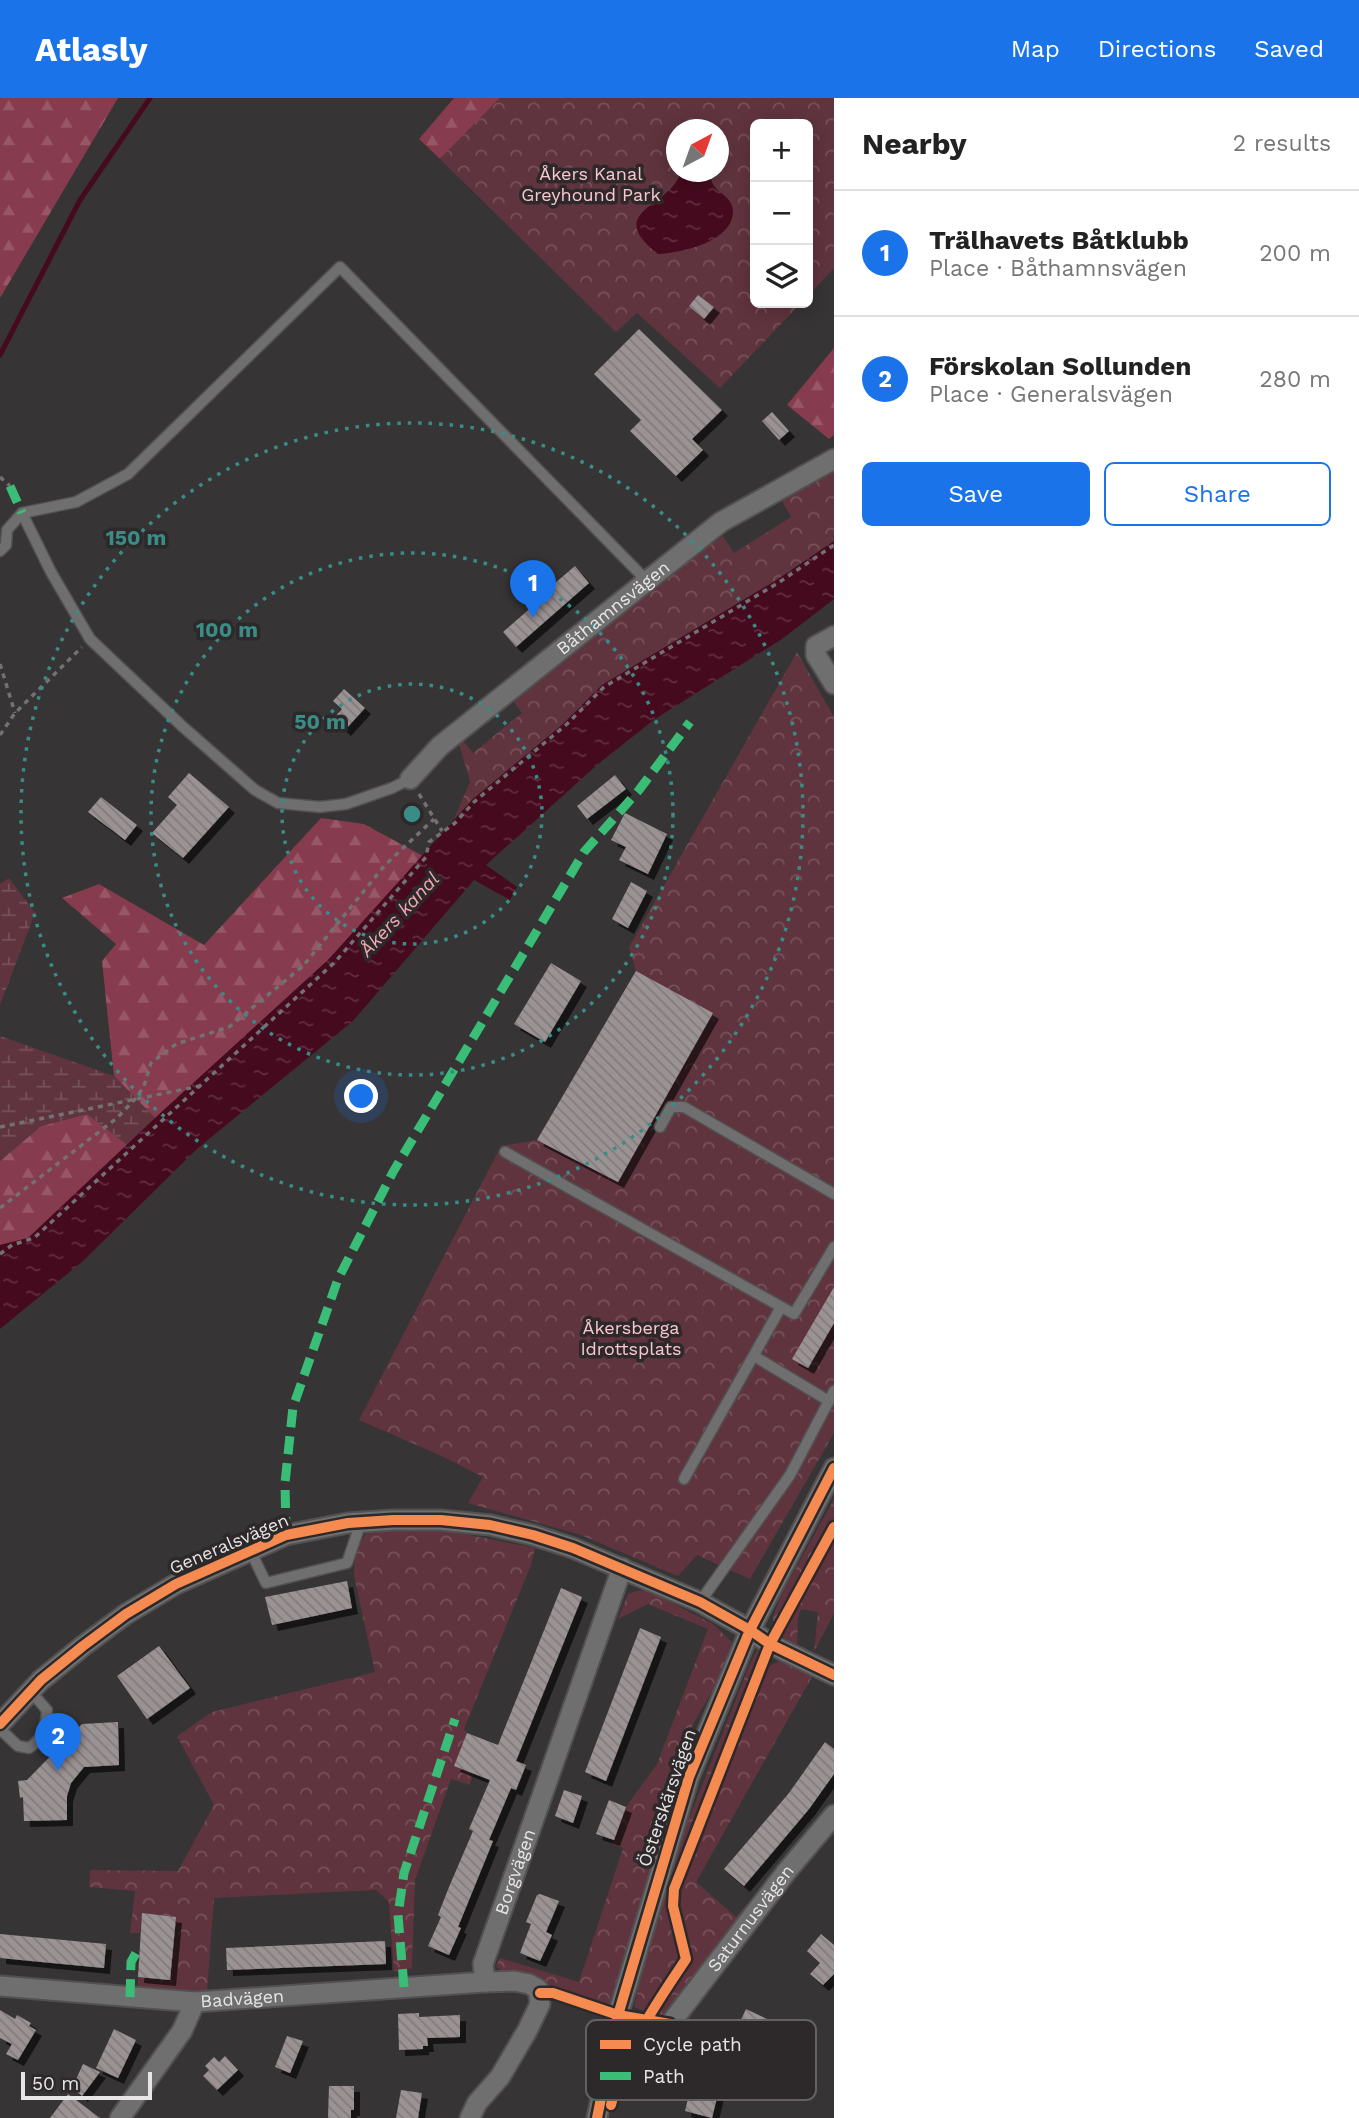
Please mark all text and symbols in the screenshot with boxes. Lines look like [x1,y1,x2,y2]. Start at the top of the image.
text: Atlasly [35,30,147,69]
text: Map [1011,35,1060,63]
text: Directions [1098,35,1216,63]
text: Saved [1254,35,1324,63]
north arrow [666,119,729,182]
map controls [750,119,813,308]
button: + [750,119,813,182]
text: Nearby [862,126,967,161]
text: 2 results [1233,130,1331,157]
park label: Åkers Kanal Greyhound Park [521,163,661,205]
button: − [750,182,813,245]
text: Trälhavets Båtklubb [929,225,1189,255]
text: 1 [880,240,890,267]
text: 200 m [1259,240,1331,267]
button: layers [750,245,813,308]
text: Place · Båthamnsvägen [929,255,1187,282]
text: Förskolan Sollunden [929,351,1191,381]
text: 2 [878,366,892,393]
text: 280 m [1259,366,1331,393]
text: Place · Generalsvägen [929,381,1173,408]
button: Save [862,462,1090,526]
button: Share [1104,462,1331,526]
text: 150 m [106,525,166,550]
street label: Båthamnsvägen [552,556,674,659]
pin: 1 [510,560,556,618]
text: 100 m [196,617,258,642]
text: 50 m [294,709,346,734]
centre of rings [400,802,424,826]
water label: Åkers kanal [354,867,444,962]
your location [344,1079,378,1113]
park label: Åkersberga Idrottsplats [580,1317,682,1359]
street label: Generalsvägen [166,1509,292,1578]
pin: 2 [35,1713,81,1771]
street label: Österskärsvägen [633,1726,700,1869]
street label: Borgvägen [490,1826,540,1917]
street label: Saturnusvägen [703,1860,798,1976]
street label: Badvägen [200,1985,285,2012]
legend [586,2020,816,2100]
text: Cycle path [643,2033,742,2056]
text: Path [643,2065,685,2088]
scale bar [21,2069,152,2101]
text: 50 m [32,2072,79,2095]

